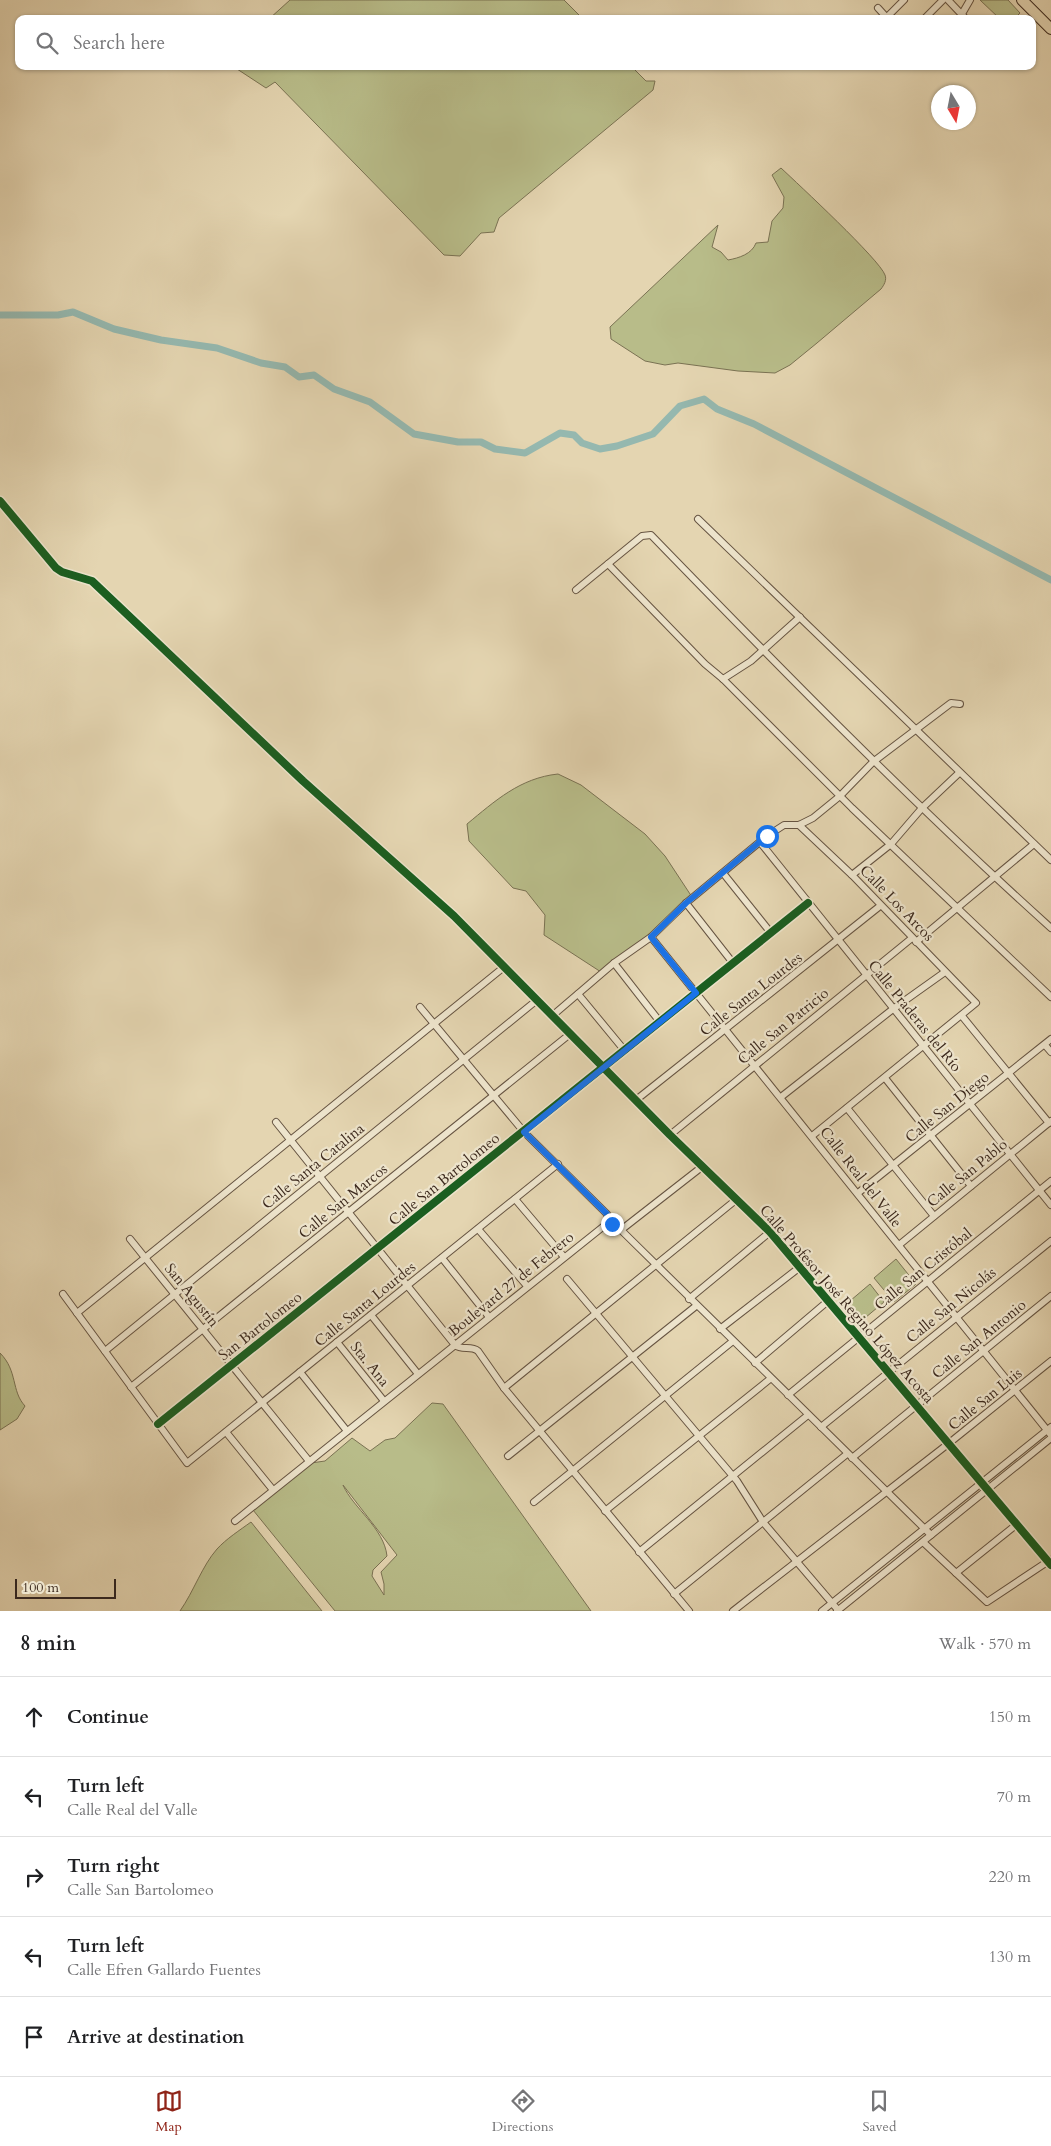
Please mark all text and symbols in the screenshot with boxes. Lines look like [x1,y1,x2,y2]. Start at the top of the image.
search box [15,15,1036,70]
icon: search [33,29,61,57]
text: Search here [73,30,165,56]
north arrow [931,85,976,130]
route start [756,825,779,848]
street label: Calle Los Arcos [856,861,938,945]
street label: Calle Santa Lourdes [696,948,806,1040]
street label: Calle Praderas del Río [864,956,966,1076]
street label: Calle San Patricio [733,983,833,1069]
street label: Calle San Diego [901,1067,993,1147]
street label: Calle Santa Catalina [258,1118,369,1214]
street label: Calle Real del Valle [815,1123,907,1232]
street label: Calle San Bartolomeo [384,1128,504,1230]
street label: Calle San Pablo [923,1134,1011,1212]
street label: Calle San Marcos [294,1159,392,1243]
street label: Calle Profesor José Regino López Acosta [755,1200,939,1408]
route end [601,1213,624,1236]
street label: Calle San Cristóbal [870,1223,976,1315]
street label: Boulevard 27 de Febrero [444,1227,578,1341]
street label: Calle Santa Lourdes [310,1257,420,1351]
street label: San Agustín [160,1259,224,1331]
street label: Calle San Nicolás [902,1263,1000,1347]
street label: San Bartolomeo [214,1287,306,1365]
street label: Calle San Antonio [928,1295,1030,1383]
street label: Sta. Ana [346,1337,395,1391]
street label: Calle San Luis [944,1363,1026,1435]
scale bar [15,1576,116,1599]
text: 100 m [22,1578,59,1597]
text: 8 min [20,1629,76,1658]
text: Walk · 570 m [939,1633,1031,1655]
icon: ahead [20,1703,48,1731]
text: Continue [67,1704,149,1730]
text: 150 m [989,1706,1031,1728]
text: Turn left [67,1773,144,1799]
icon: left [20,1783,48,1811]
text: 70 m [997,1786,1031,1808]
text: Calle Real del Valle [67,1799,198,1821]
text: Turn right [67,1853,159,1879]
icon: right [20,1863,48,1891]
text: 220 m [989,1866,1031,1888]
text: Calle San Bartolomeo [67,1879,214,1901]
text: Turn left [67,1933,144,1959]
icon: left [20,1943,48,1971]
text: 130 m [989,1946,1031,1968]
text: Calle Efren Gallardo Fuentes [67,1959,261,1981]
icon: arrive [20,2023,48,2051]
text: Arrive at destination [67,2024,244,2050]
tab: Map [155,2087,183,2136]
tab: Directions [492,2087,553,2136]
tab: Saved [862,2087,896,2136]

